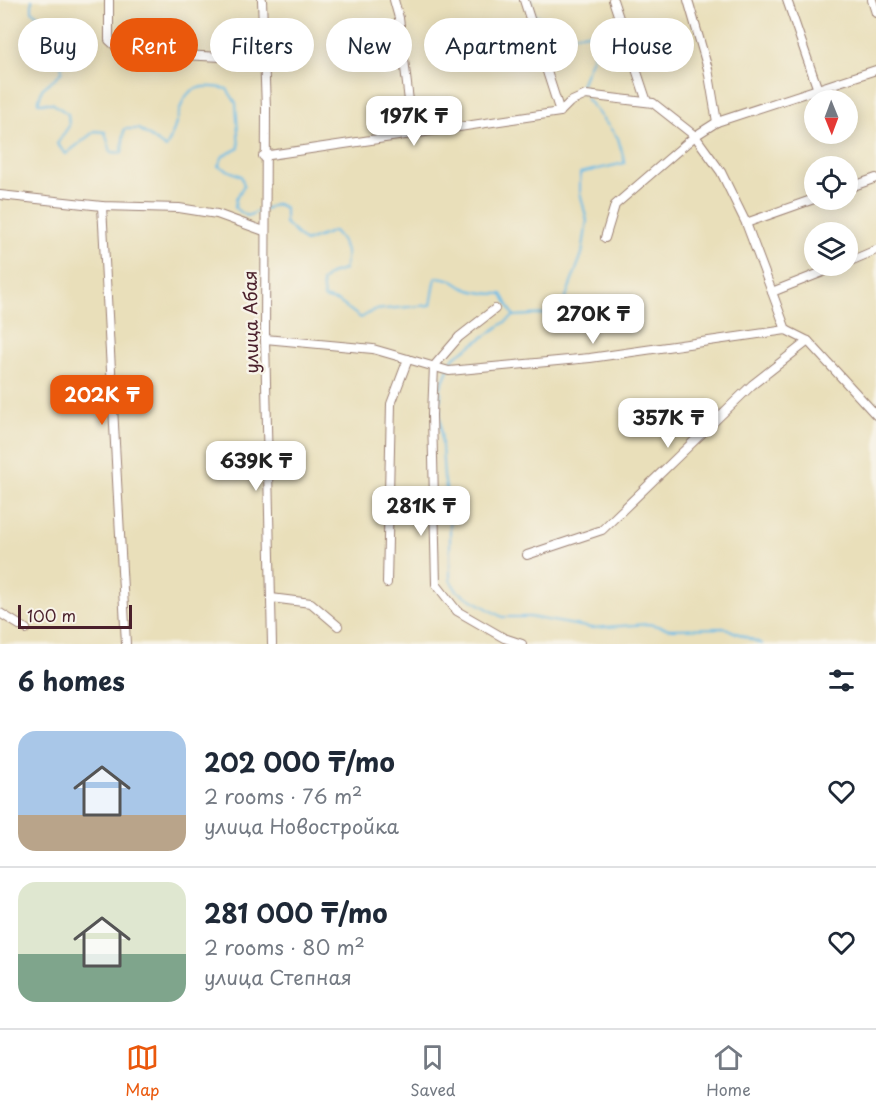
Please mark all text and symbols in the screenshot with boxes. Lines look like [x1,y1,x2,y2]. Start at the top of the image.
chip: Buy [18,18,98,72]
chip: Rent [110,18,198,72]
chip: Filters [210,18,314,72]
chip: New [326,18,412,72]
chip: Apartment [424,18,578,72]
chip: House [590,18,694,72]
north arrow [804,90,858,144]
map controls [804,90,858,276]
pin: 197K ₸ [365,96,463,147]
text: 197K ₸ [380,100,448,130]
button: locate [804,156,858,210]
button: layers [804,222,858,276]
street label: улица Абая [236,270,264,374]
pin: 270K ₸ [544,294,642,345]
text: 270K ₸ [556,298,630,328]
pin: 202K ₸ [53,375,151,426]
text: 202K ₸ [64,379,140,409]
pin: 357K ₸ [619,398,717,449]
text: 357K ₸ [632,402,704,432]
pin: 639K ₸ [207,441,305,492]
text: 639K ₸ [220,445,292,475]
pin: 281K ₸ [372,486,470,537]
text: 281K ₸ [386,490,456,520]
scale bar [18,602,132,630]
text: 100 m [27,603,76,627]
text: 6 homes [18,661,125,700]
icon: filters [825,664,858,697]
text: 202 000 ₸/mo [204,742,395,781]
icon: home [66,755,138,827]
icon: heart [825,775,858,808]
text: 2 rooms · 76 m² [204,781,362,811]
text: улица Новостройка [204,811,399,841]
text: 281 000 ₸/mo [204,893,388,932]
icon: home [66,906,138,978]
icon: heart [825,926,858,959]
text: 2 rooms · 80 m² [204,932,365,962]
text: улица Степная [204,962,352,992]
tab: Map [125,1041,160,1101]
tab: Saved [410,1041,456,1101]
tab: Home [706,1041,751,1101]

